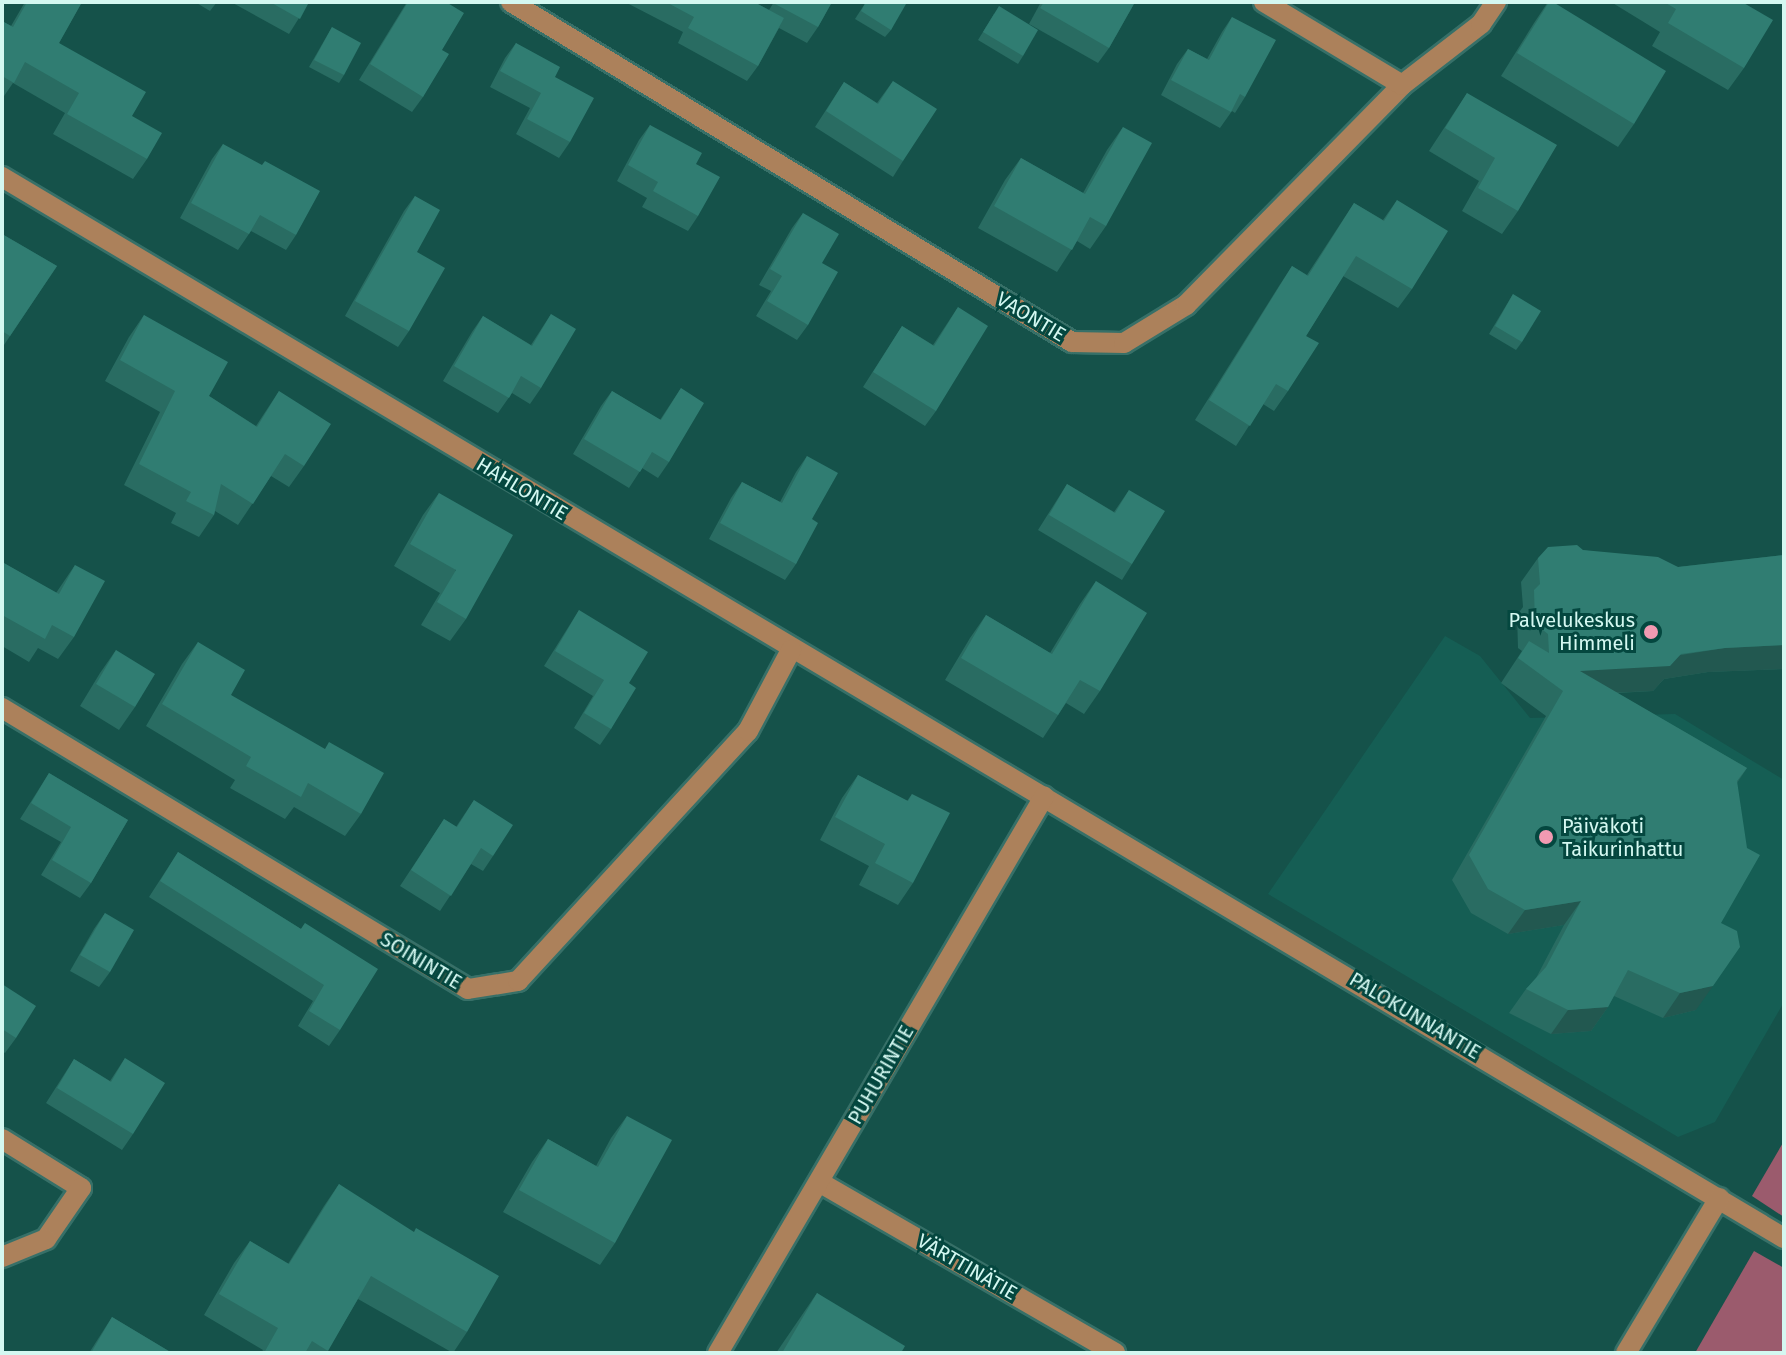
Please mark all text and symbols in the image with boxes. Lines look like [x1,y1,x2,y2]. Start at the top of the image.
street label: VAONTIE [992,287,1070,347]
street label: HAHLONTIE [472,452,572,526]
place label: Palvelukeskus Himmeli [1509,608,1635,655]
marker: Palvelukeskus Himmeli [1642,623,1660,641]
place label: Päiväkoti Taikurinhattu [1562,814,1683,861]
marker: Päiväkoti Taikurinhattu [1537,828,1555,846]
street label: SOININTIE [376,927,466,995]
street label: PALOKUNNANTIE [1345,967,1485,1065]
street label: PUHURINTIE [843,1021,919,1129]
street label: VÄRTTINÄTIE [913,1229,1021,1305]

